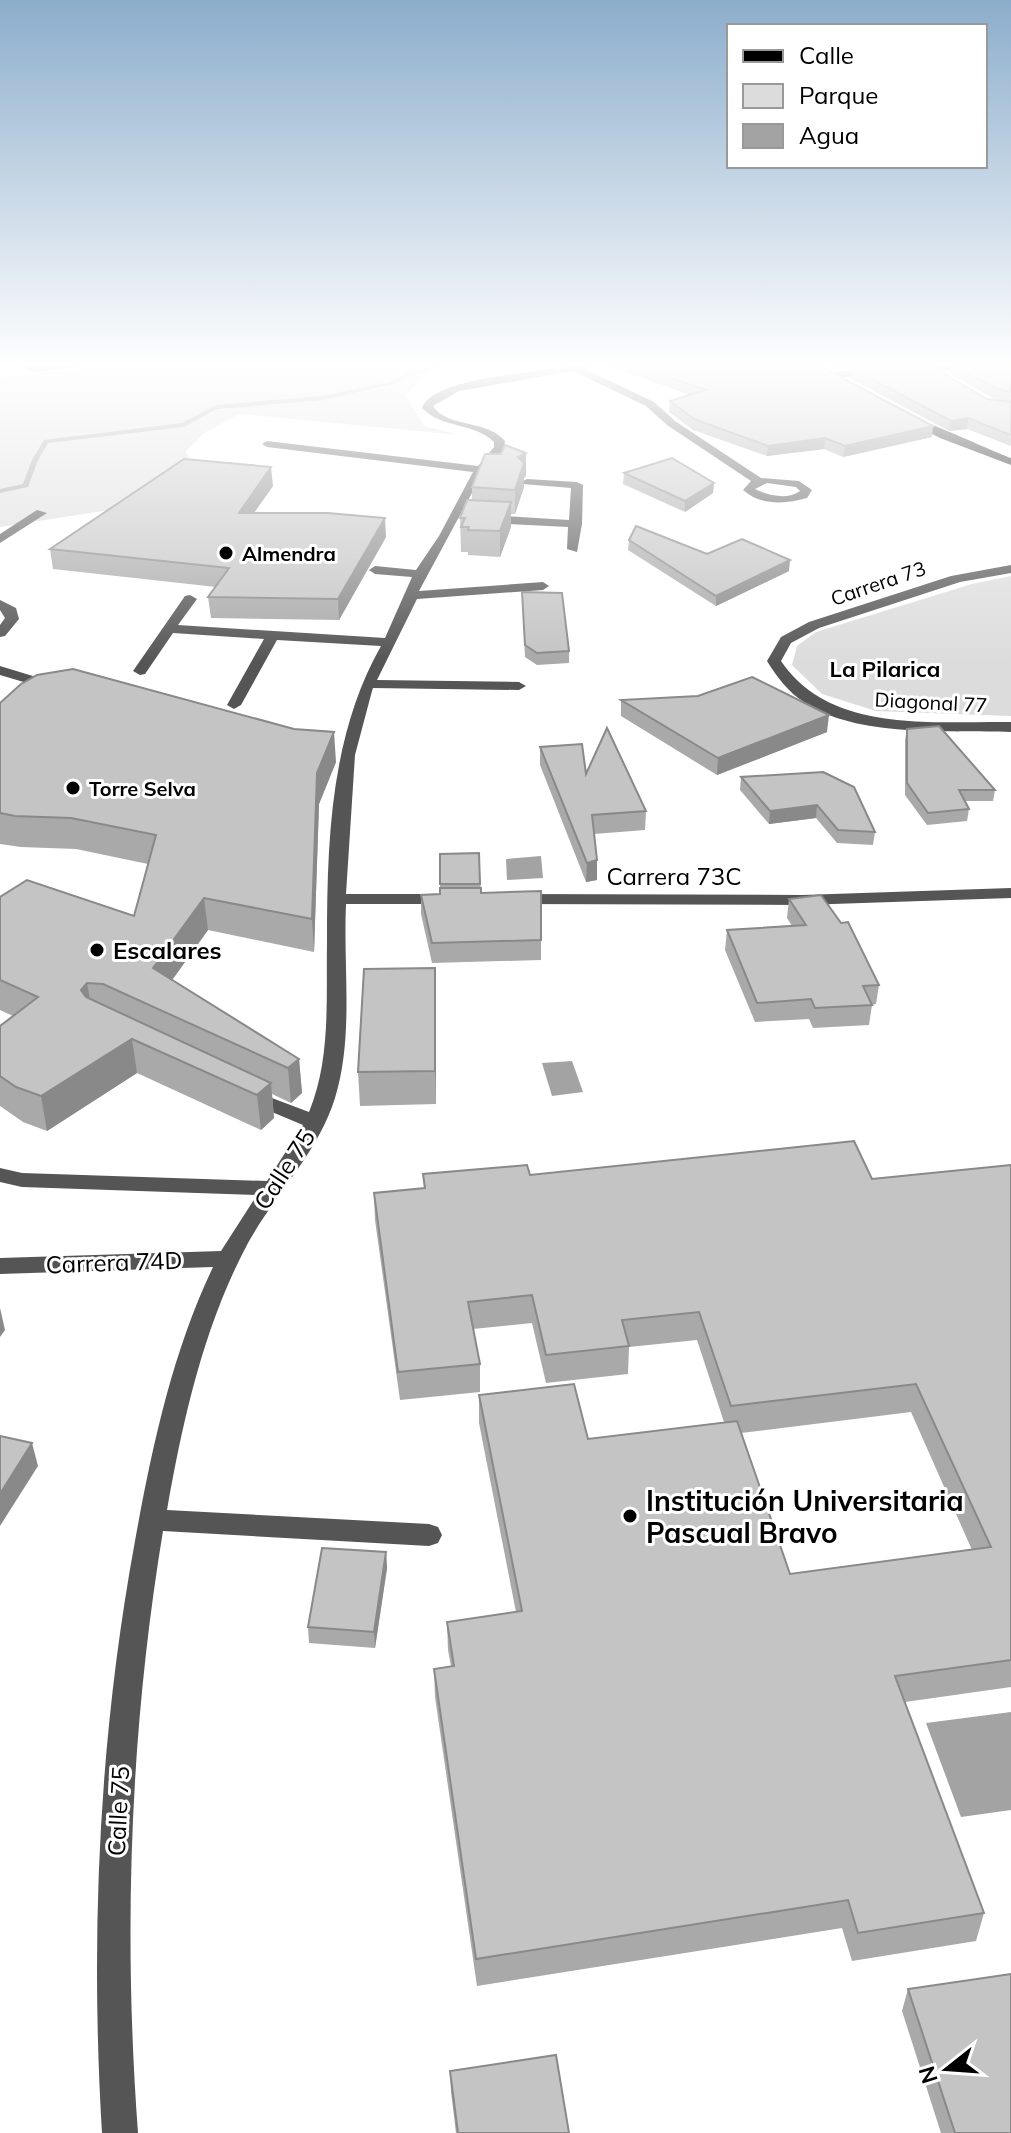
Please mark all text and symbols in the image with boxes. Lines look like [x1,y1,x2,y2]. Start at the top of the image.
legend [727,24,987,168]
text: Calle [799,40,854,70]
text: Parque [799,80,878,110]
text: Agua [799,120,859,150]
place label: Almendra [242,541,336,566]
marker: Almendra [217,544,235,562]
street label: Carrera 73 [827,555,929,611]
district label: La Pilarica [830,655,940,683]
street label: Diagonal 77 [874,687,988,717]
place label: Torre Selva [89,776,196,801]
marker: Torre Selva [64,779,82,797]
street label: Carrera 73C [606,861,742,891]
place label: Escalares [113,935,222,965]
marker: Escalares [88,941,106,959]
street label: Calle 75 [247,1123,321,1215]
street label: Carrera 74D [45,1245,183,1279]
place label: Institución Universitaria Pascual Bravo [646,1483,964,1550]
marker: Institución Universitaria Pascual Bravo [621,1507,639,1525]
street label: Calle 75 [101,1765,135,1857]
north arrow [907,2029,987,2109]
text: N [912,2063,944,2087]

